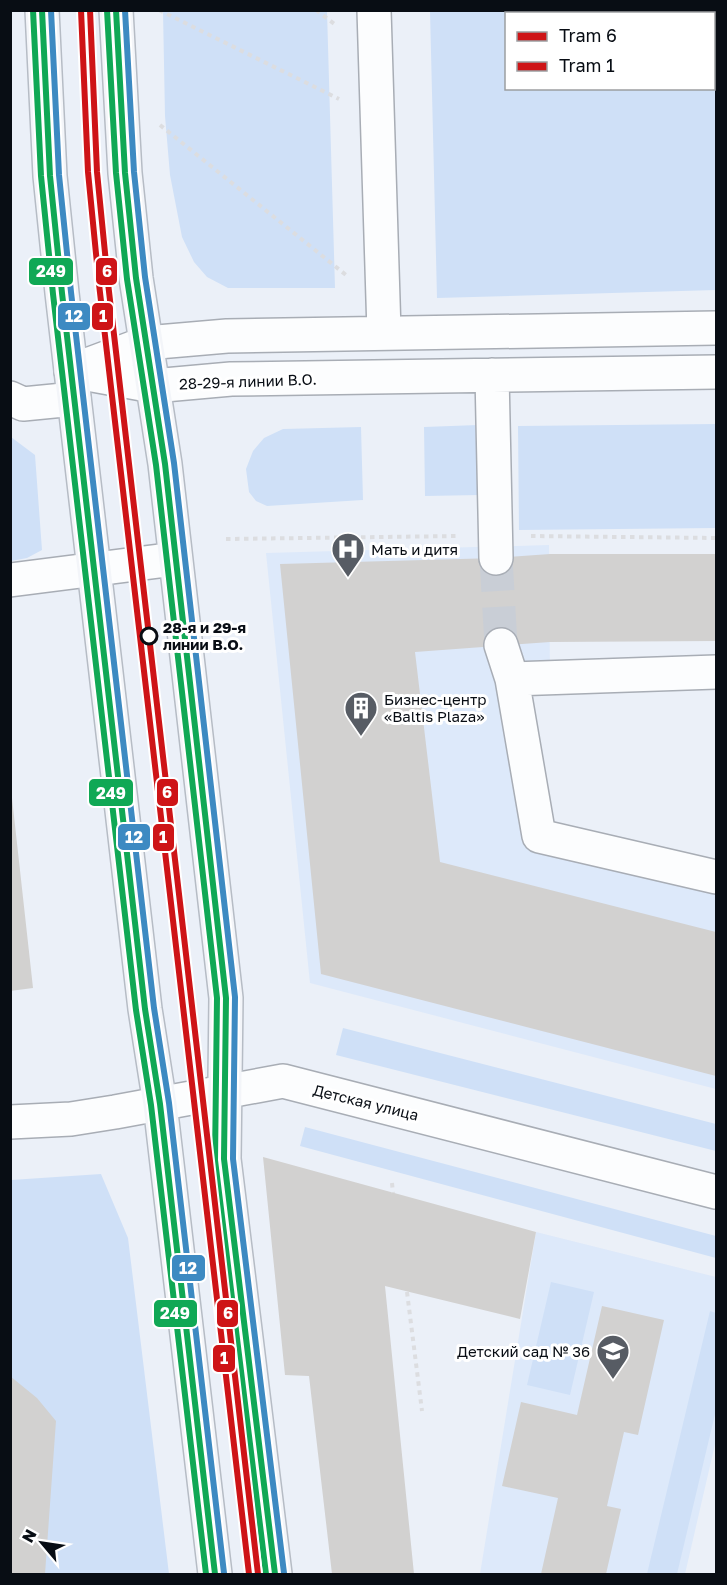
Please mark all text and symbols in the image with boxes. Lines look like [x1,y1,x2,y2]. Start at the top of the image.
legend [505,12,715,90]
text: Tram 6 [559,24,617,46]
text: Tram 1 [559,54,615,76]
line badge: 249 [28,257,74,286]
line badge: 6 [95,257,118,286]
text: 249 [36,261,66,281]
text: 6 [102,261,112,281]
line badge: 12 [57,302,91,331]
line badge: 1 [91,302,114,331]
text: 12 [65,306,83,326]
text: 1 [99,306,107,326]
street label: 28-29-я линии В.О. [179,370,317,392]
hospital icon: Мать и дитя [330,531,366,578]
place label: Мать и дитя [371,540,458,558]
place label: 28-я и 29-я линии В.О. [163,618,246,653]
marker: 28-я и 29-я линии В.О. [140,627,158,645]
building icon: Бизнес-центр «Baltis Plaza» [343,690,379,737]
place label: Бизнес-центр «Baltis Plaza» [384,690,486,725]
line badge: 249 [88,778,134,807]
line badge: 6 [156,778,179,807]
text: 6 [162,782,172,802]
text: 249 [96,783,126,803]
line badge: 12 [117,823,151,851]
line badge: 1 [152,823,175,852]
text: 12 [125,827,143,847]
text: 1 [159,827,167,847]
street label: Детская улица [311,1080,421,1124]
line badge: 12 [171,1254,206,1282]
text: 12 [179,1258,197,1278]
line badge: 249 [153,1299,198,1328]
line badge: 6 [216,1299,239,1328]
text: 249 [160,1303,190,1323]
text: 6 [223,1303,233,1323]
school or university icon: Детский сад № 36 [595,1333,631,1380]
place label: Детский сад № 36 [457,1342,590,1360]
line badge: 1 [212,1344,236,1373]
text: 1 [220,1348,228,1368]
north arrow [12,1513,72,1573]
text: N [17,1526,41,1546]

